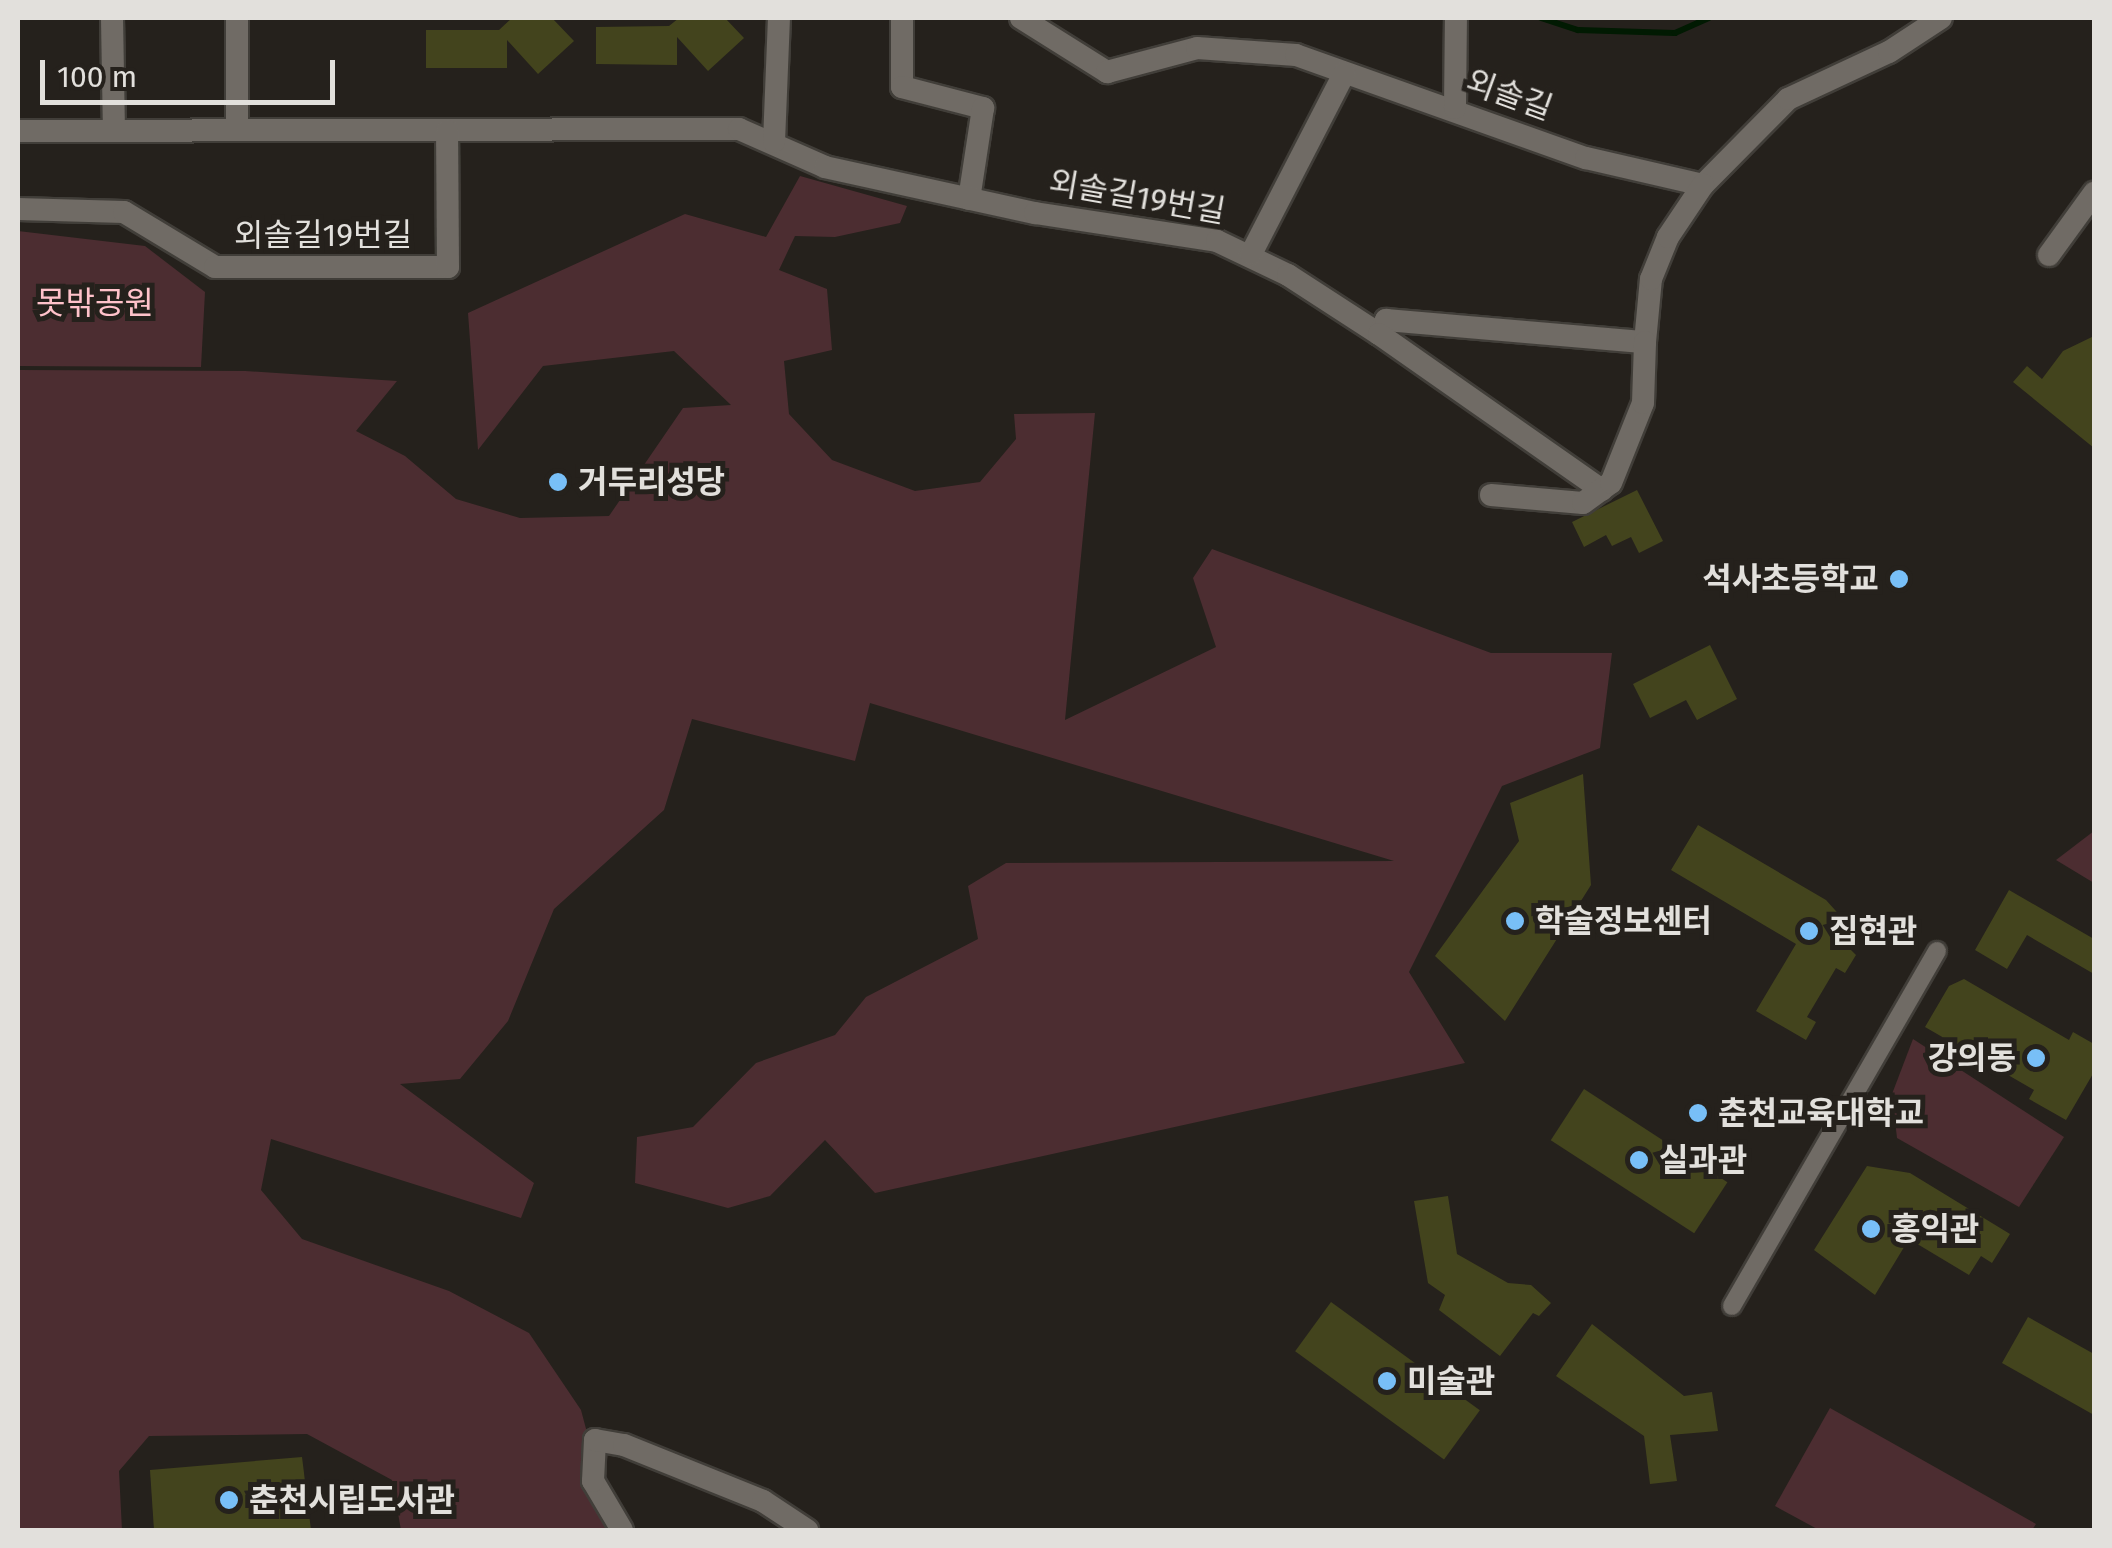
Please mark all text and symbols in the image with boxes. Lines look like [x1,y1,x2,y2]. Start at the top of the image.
scale bar [45,40,340,102]
text: 100 m [57,59,137,95]
street label: 외솔길 [1461,62,1557,128]
street label: 외솔길19번길 [1046,163,1228,231]
street label: 외솔길19번길 [234,216,412,254]
park label: 못밖공원 [36,284,154,322]
place label: 거두리성당 [578,463,725,501]
marker: 거두리성당 [547,471,569,493]
place label: 석사초등학교 [1702,560,1879,598]
marker: 석사초등학교 [1888,568,1910,590]
place label: 학술정보센터 [1535,902,1712,940]
marker: 학술정보센터 [1504,910,1526,932]
place label: 집현관 [1829,912,1917,950]
marker: 집현관 [1798,920,1820,942]
place label: 강의동 [1928,1039,2016,1077]
marker: 강의동 [2025,1047,2047,1069]
place label: 춘천교육대학교 [1718,1094,1924,1132]
marker: 춘천교육대학교 [1687,1102,1709,1124]
place label: 실과관 [1659,1141,1747,1179]
marker: 실과관 [1628,1149,1650,1171]
place label: 홍익관 [1891,1210,1979,1248]
marker: 홍익관 [1860,1218,1882,1240]
place label: 미술관 [1407,1362,1495,1400]
marker: 미술관 [1376,1370,1398,1392]
place label: 춘천시립도서관 [249,1481,455,1519]
marker: 춘천시립도서관 [218,1489,240,1511]

